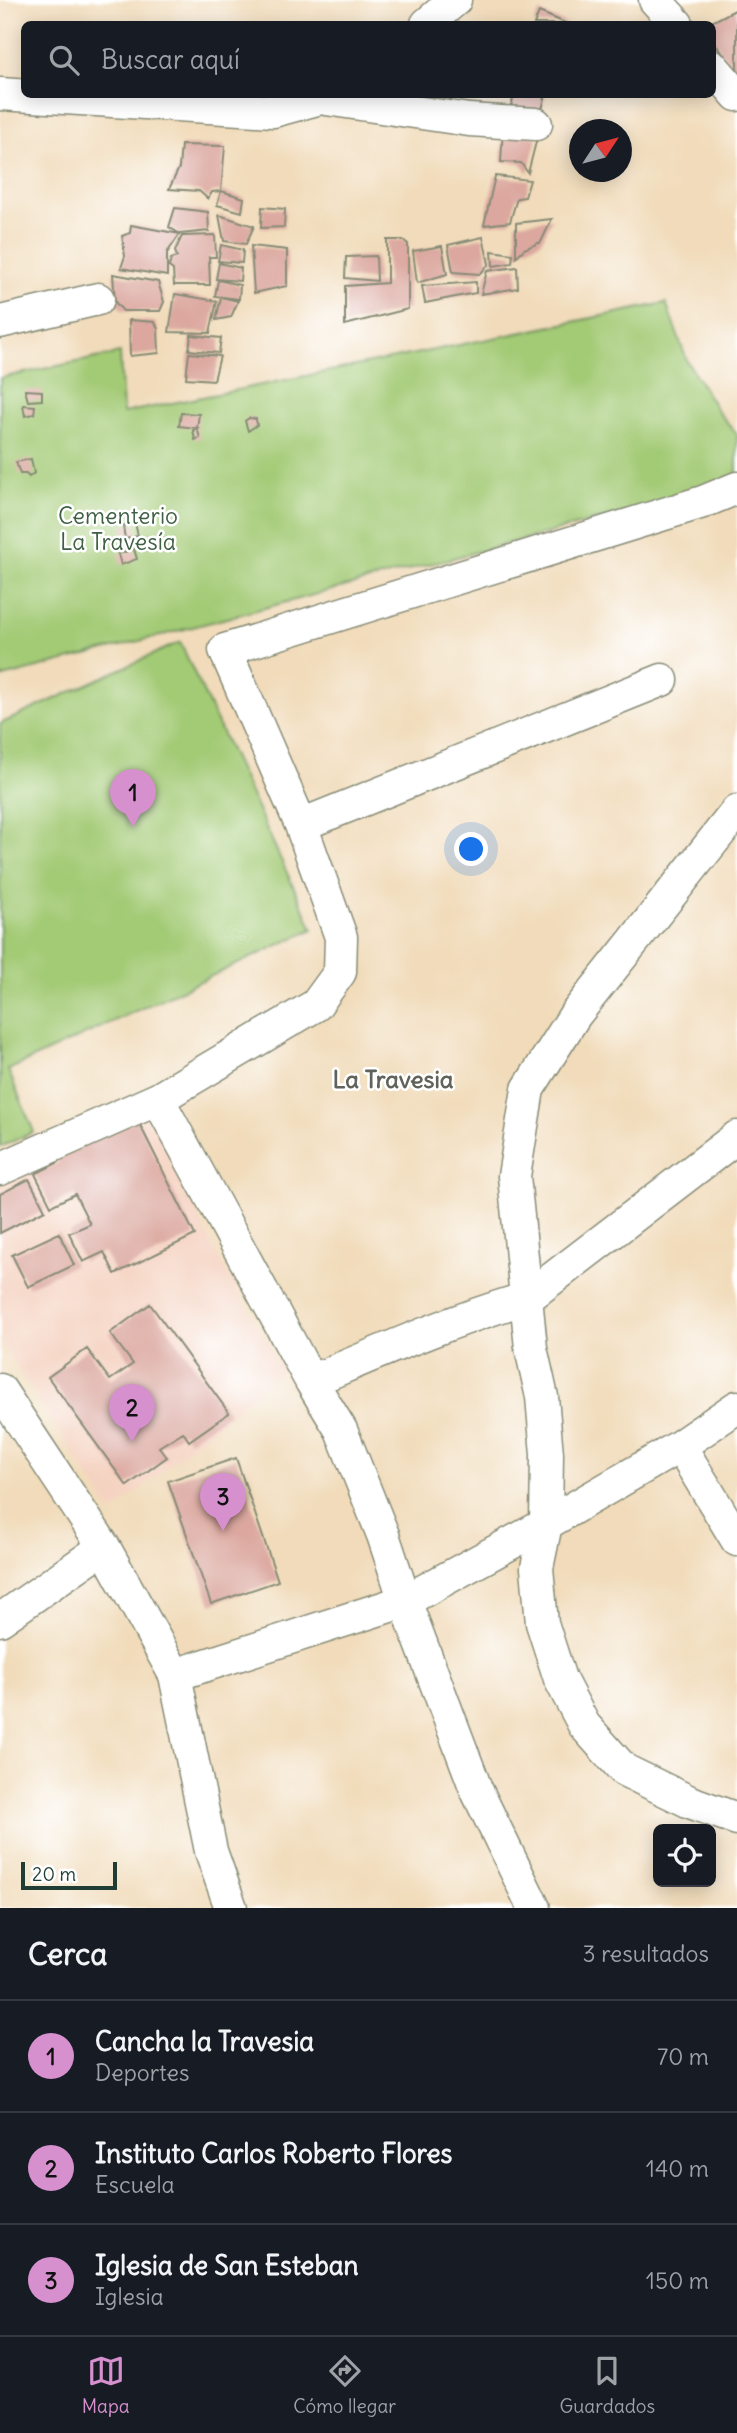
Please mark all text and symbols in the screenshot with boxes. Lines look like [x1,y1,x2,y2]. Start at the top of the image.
search box [21,21,716,98]
icon: search [45,41,83,79]
text: Buscar aquí [101,43,240,76]
north arrow [569,119,632,182]
park label: Cementerio La Travesía [58,501,178,556]
pin: 1 [110,769,156,827]
your location [454,832,488,866]
district label: La Travesia [332,1064,454,1094]
pin: 2 [109,1384,155,1442]
pin: 3 [200,1473,246,1531]
map controls [653,1824,716,1887]
button: locate [653,1824,716,1887]
scale bar [21,1859,117,1891]
text: 20 m [32,1862,76,1886]
text: Cerca [28,1935,107,1973]
text: 3 resultados [583,1939,709,1968]
text: Cancha la Travesia [95,2025,314,2058]
text: 1 [46,2042,56,2071]
text: 70 m [657,2042,709,2071]
text: Deportes [95,2058,189,2087]
text: Instituto Carlos Roberto Flores [95,2137,452,2170]
text: 2 [45,2154,57,2183]
text: 140 m [646,2154,709,2183]
text: Escuela [95,2170,175,2199]
text: Iglesia de San Esteban [95,2249,359,2282]
text: 3 [44,2266,58,2295]
text: 150 m [646,2266,709,2295]
text: Iglesia [95,2282,164,2311]
tab: Mapa [82,2352,130,2418]
tab: Cómo llegar [293,2352,396,2418]
tab: Guardados [560,2352,655,2418]

